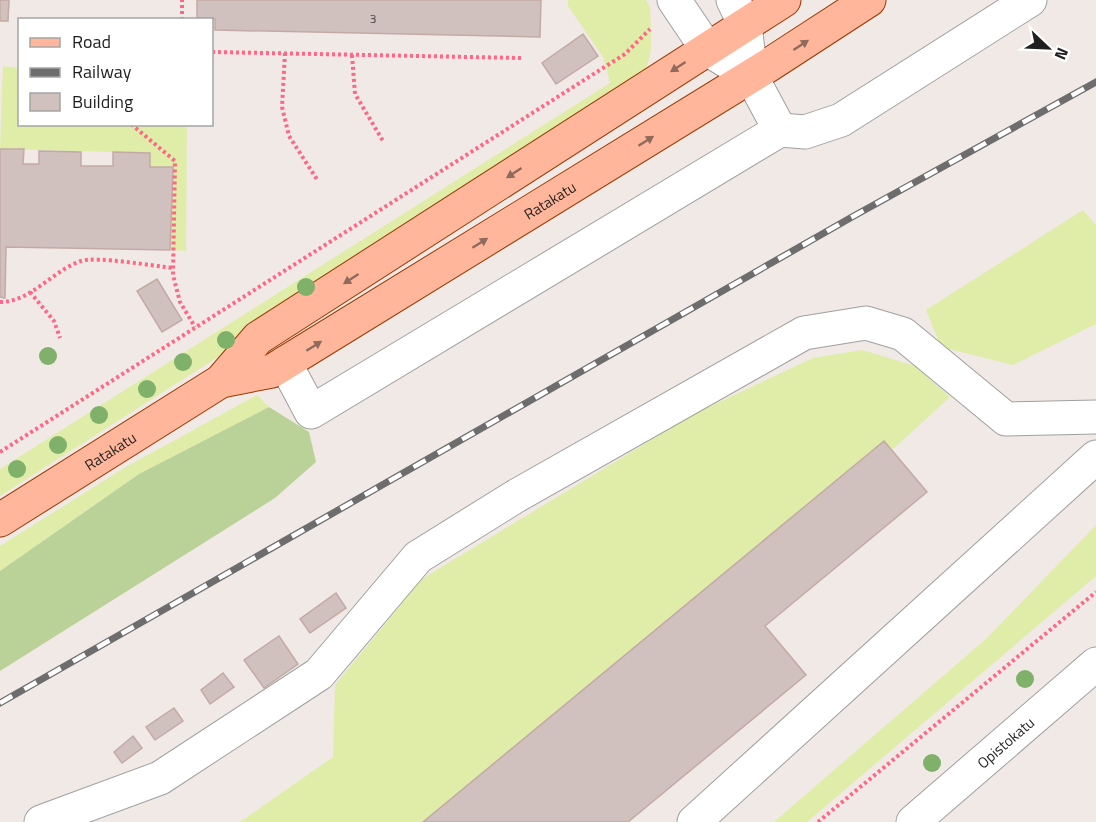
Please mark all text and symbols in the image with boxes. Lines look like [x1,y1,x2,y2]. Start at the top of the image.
house number: 3 [370,9,376,28]
legend [18,18,213,126]
north arrow [1018,18,1078,78]
text: Road [72,28,111,55]
one-way arrow [793,39,809,50]
text: N [1049,44,1075,64]
text: Railway [72,58,132,85]
one-way arrow [670,62,687,73]
text: Building [72,88,133,115]
one-way arrow [638,136,654,147]
one-way arrow [507,167,523,179]
street label: Ratakatu [519,175,580,225]
one-way arrow [472,238,488,249]
one-way arrow [342,273,359,284]
one-way arrow [306,340,322,351]
street label: Ratakatu [80,426,140,476]
street label: Opistokatu [972,711,1039,774]

